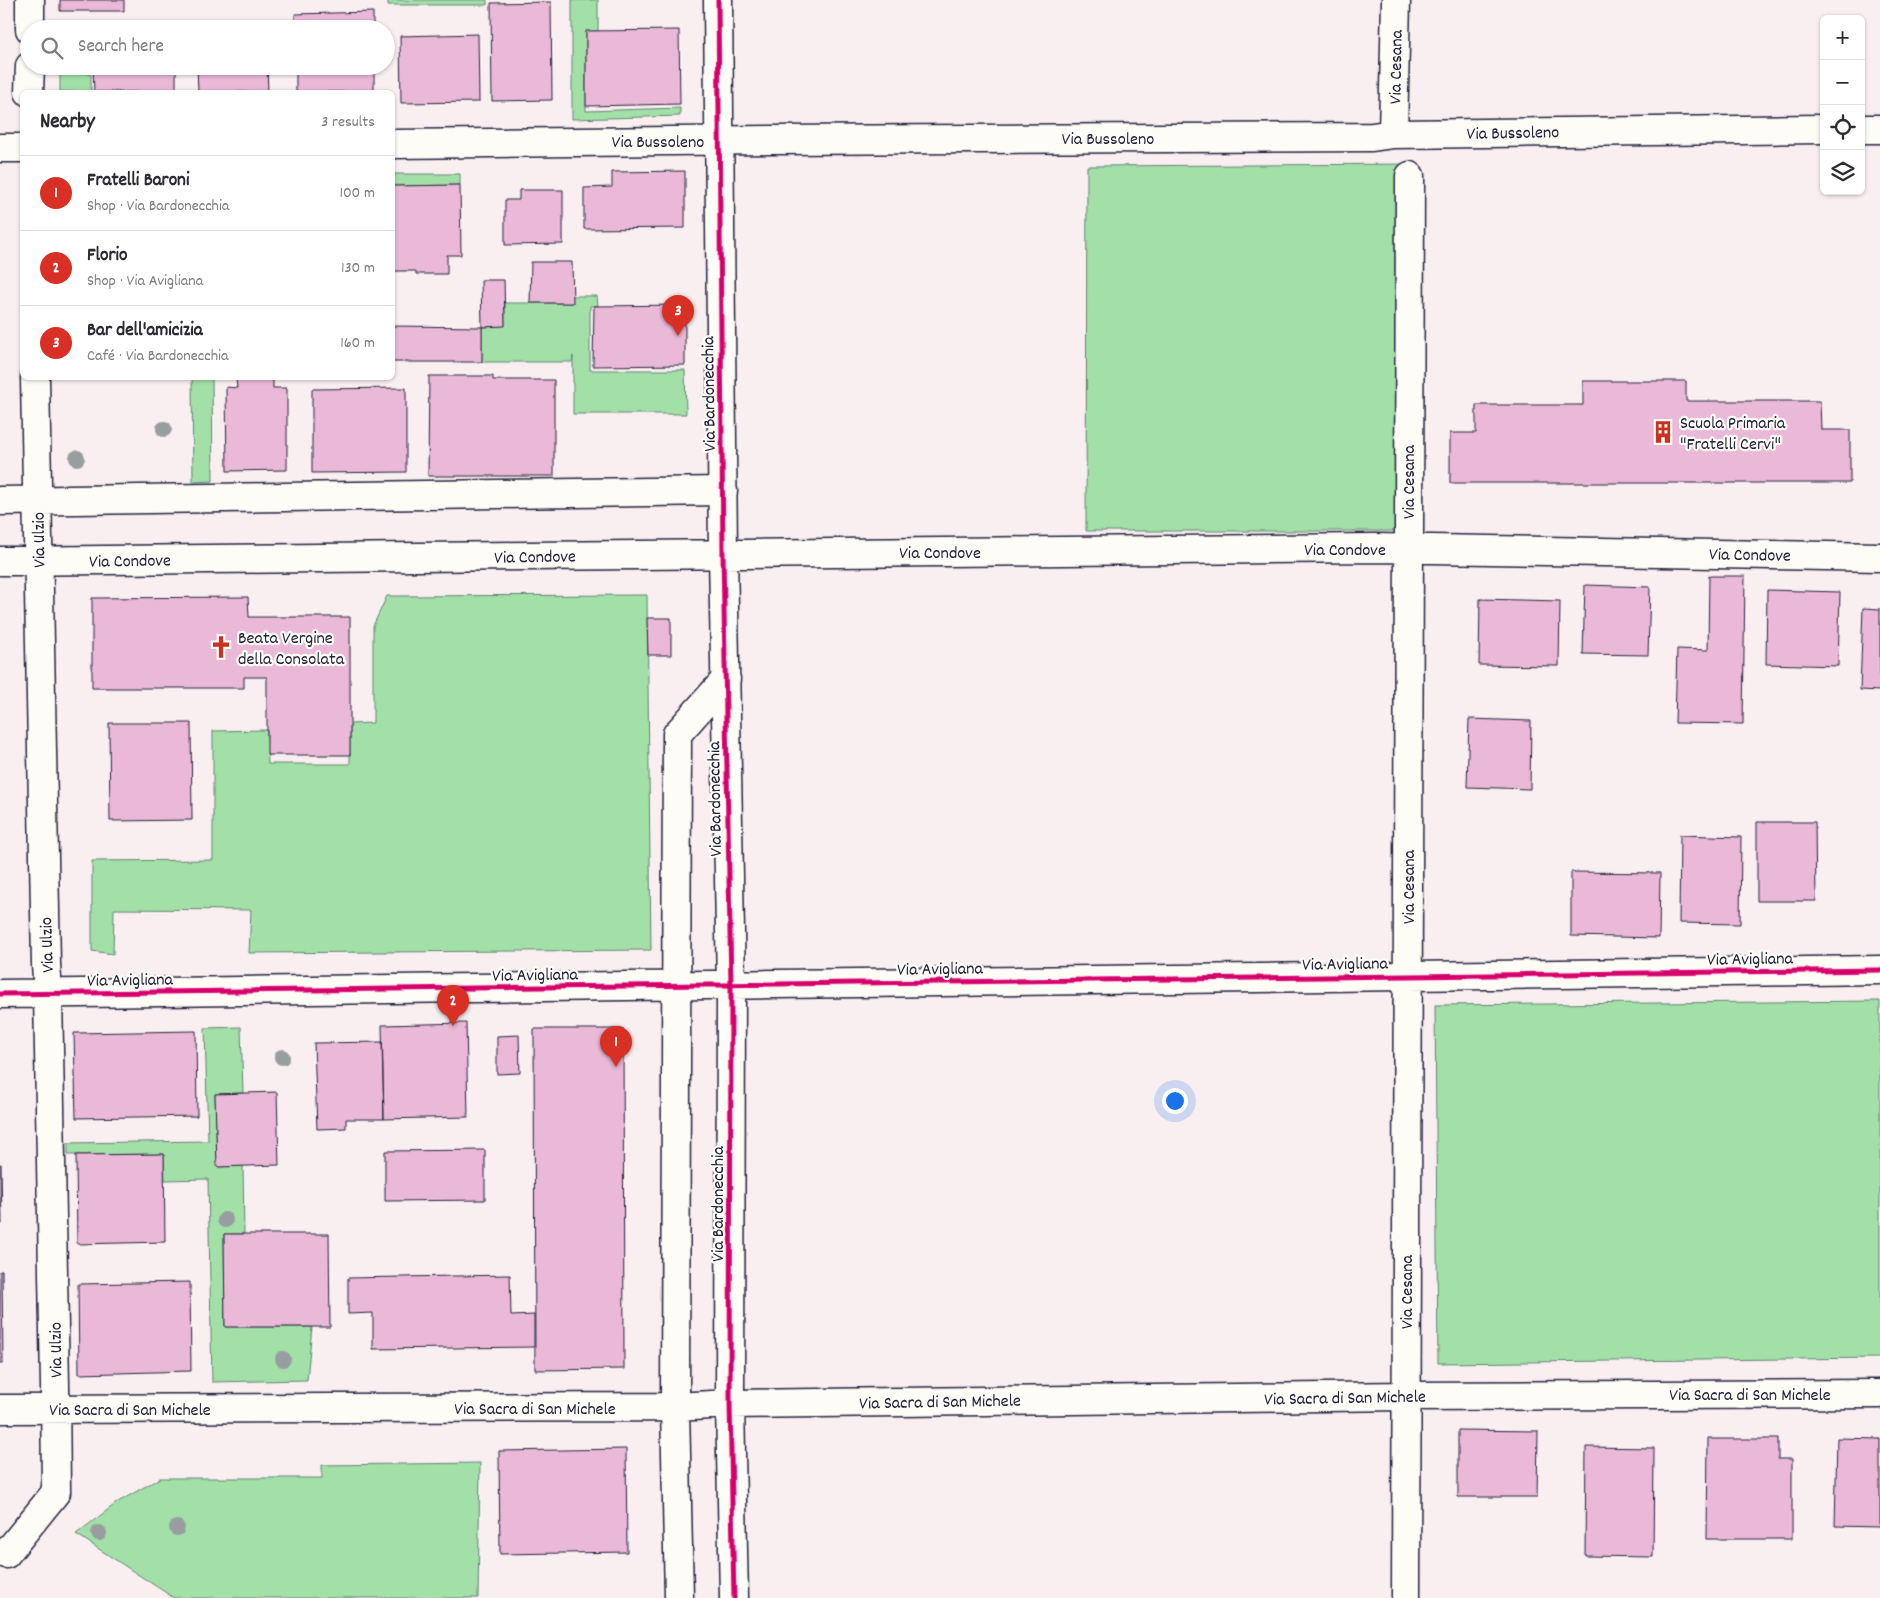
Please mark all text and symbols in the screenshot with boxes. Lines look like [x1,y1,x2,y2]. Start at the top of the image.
map controls [1820,15,1865,195]
button: + [1820,15,1865,60]
search box [20,20,395,75]
street label: Via Cesana [1384,29,1411,104]
icon: search [38,34,66,62]
text: Search here [78,34,164,61]
button: − [1820,60,1865,105]
button: locate [1820,105,1865,150]
text: Nearby [40,108,95,138]
text: 3 results [321,111,375,134]
street label: Via Bussoleno [1467,121,1560,148]
street label: Via Bussoleno [1062,128,1154,153]
street label: Via Bussoleno [612,131,704,156]
button: layers [1820,150,1865,195]
text: Fratelli Baroni [87,168,189,195]
text: 1 [54,182,58,205]
text: 100 m [339,182,375,205]
text: Shop · Via Bardonecchia [87,195,229,218]
text: Florio [87,243,127,270]
text: 2 [53,257,60,280]
text: 130 m [341,257,375,280]
text: Shop · Via Avigliana [87,270,203,293]
pin: 3 [662,295,694,336]
text: Bar dell'amicizia [87,318,203,345]
text: 3 [52,332,60,355]
text: 160 m [340,332,375,355]
street label: Via Bardonecchia [697,336,724,452]
text: Café · Via Bardonecchia [87,345,228,368]
place label: Scuola Primaria "Fratelli Cervi" [1680,412,1786,458]
building icon: Scuola Primaria "Fratelli Cervi" [1650,419,1676,445]
street label: Via Cesana [1398,444,1423,519]
street label: Via Ulzio [28,512,53,568]
street label: Via Condove [1304,539,1386,564]
street label: Via Condove [899,542,981,567]
street label: Via Condove [1709,543,1791,570]
street label: Via Condove [494,545,576,572]
street label: Via Condove [89,549,171,576]
place label: Beata Vergine della Consolata [238,627,345,673]
church icon: Beata Vergine della Consolata [208,634,234,660]
street label: Via Bardonecchia [703,741,730,857]
street label: Via Cesana [1398,849,1423,924]
street label: Via Ulzio [35,917,62,973]
street label: Via Avigliana [1707,947,1794,974]
street label: Via Avigliana [1302,952,1389,979]
street label: Via Avigliana [897,957,984,984]
street label: Via Avigliana [492,963,579,990]
street label: Via Avigliana [87,968,174,995]
pin: 2 [437,985,469,1026]
pin: 1 [600,1026,632,1067]
your location [1162,1088,1188,1114]
street label: Via Bardonecchia [707,1146,732,1262]
street label: Via Cesana [1396,1254,1421,1329]
street label: Via Ulzio [45,1322,70,1378]
street label: Via Sacra di San Michele [1669,1384,1831,1409]
street label: Via Sacra di San Michele [1264,1386,1426,1413]
street label: Via Sacra di San Michele [859,1390,1021,1417]
street label: Via Sacra di San Michele [454,1398,616,1423]
street label: Via Sacra di San Michele [49,1399,211,1424]

